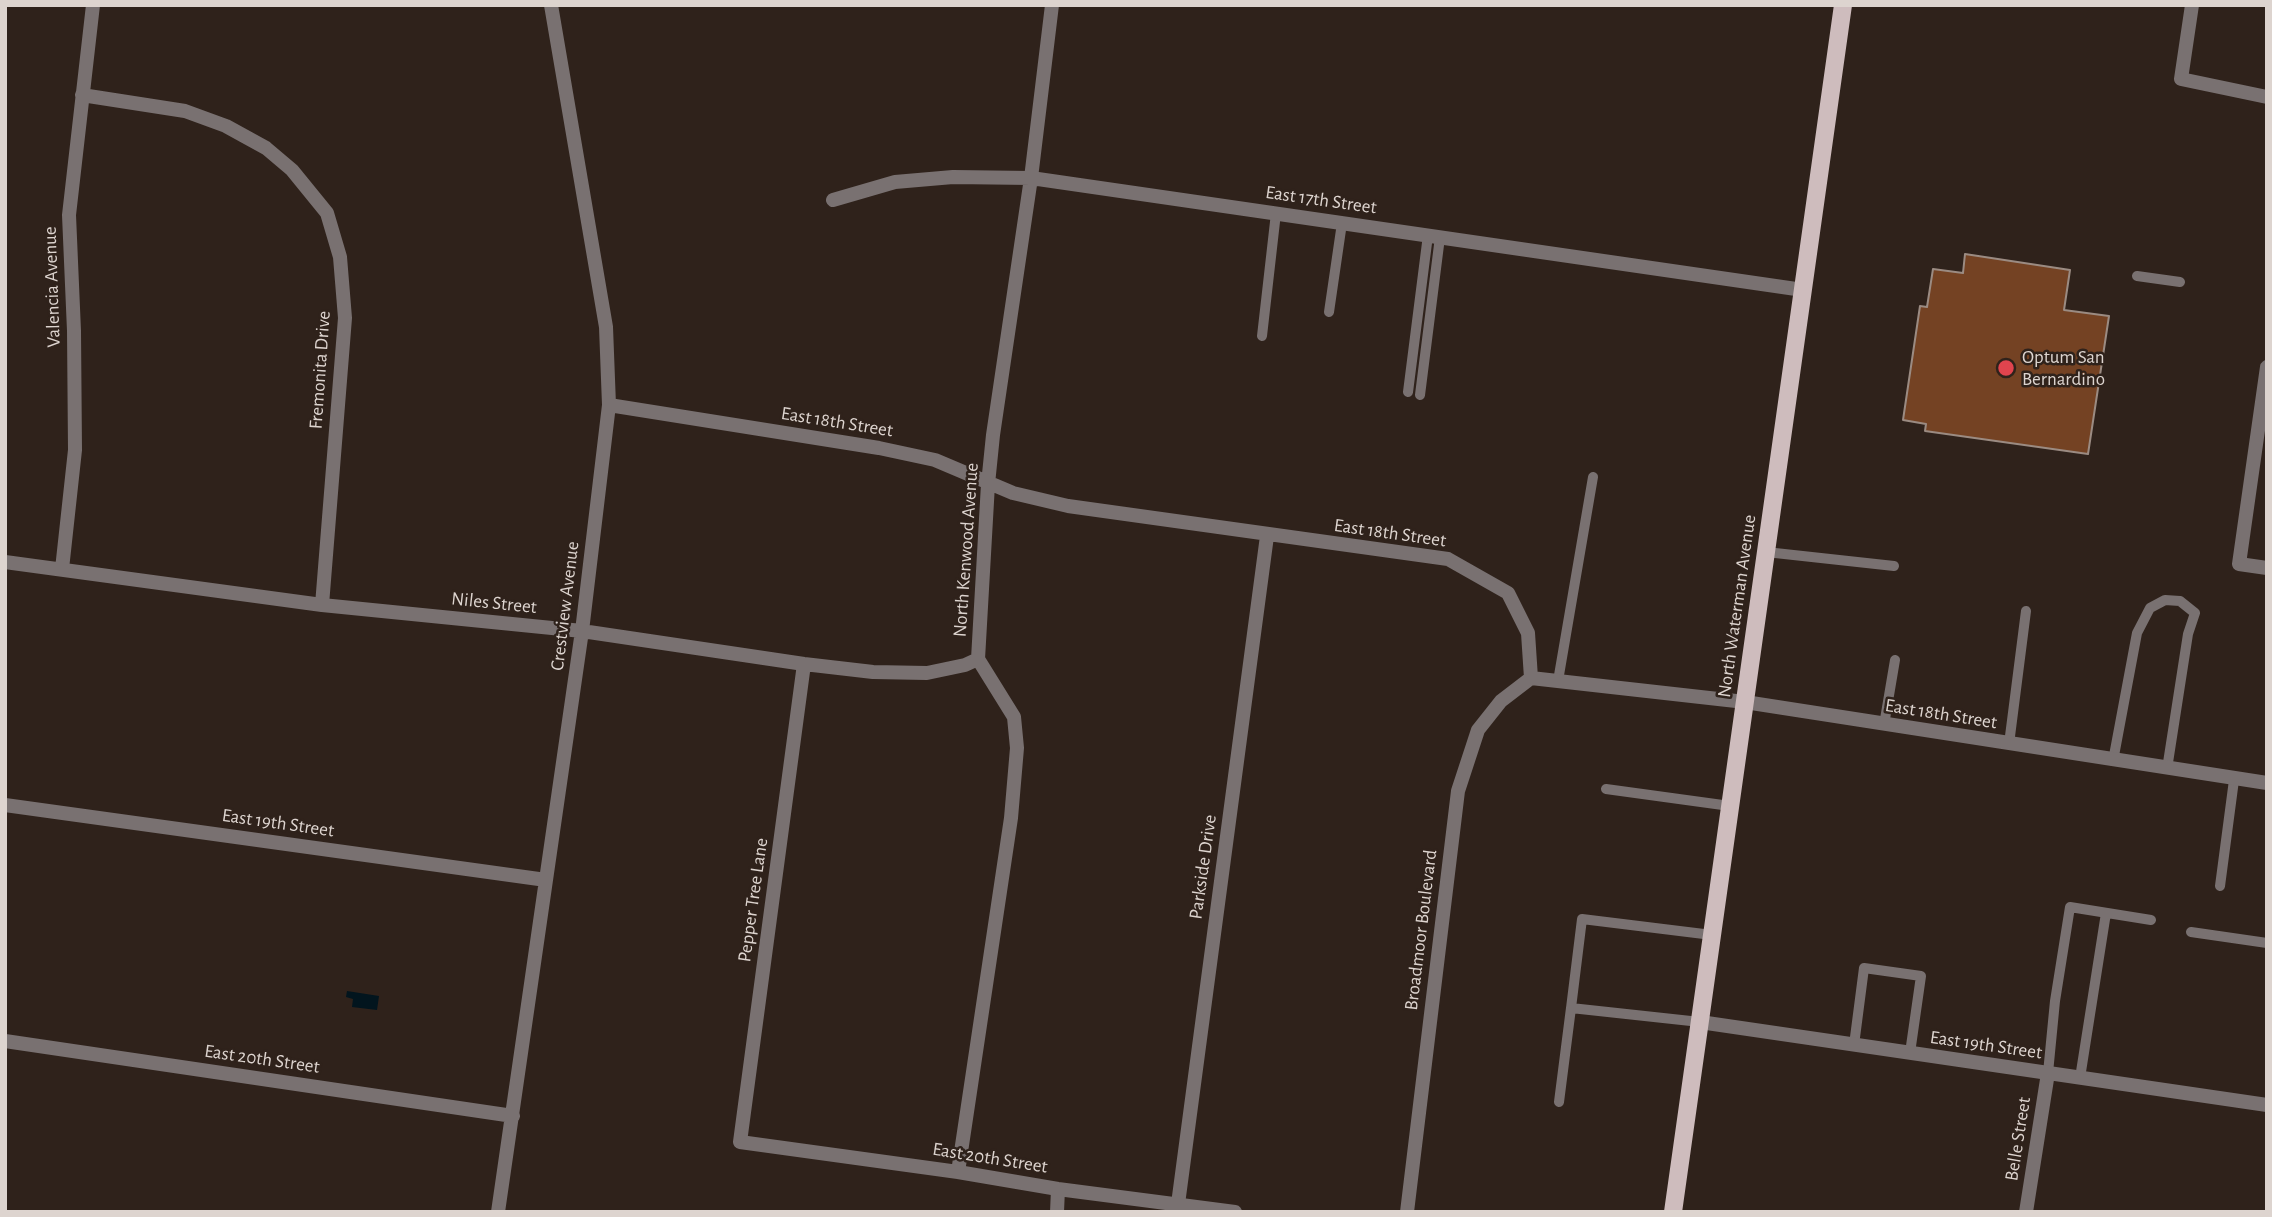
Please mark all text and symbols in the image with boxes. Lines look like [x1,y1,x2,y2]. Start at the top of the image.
street label: East 17th Street [1264,181,1378,219]
street label: Valencia Avenue [38,226,66,348]
street label: Fremonita Drive [304,310,336,430]
place label: Optum San Bernardino [2022,346,2105,390]
marker: Optum San Bernardino [1996,358,2016,378]
street label: East 18th Street [779,402,895,442]
street label: North Kenwood Avenue [949,462,983,638]
street label: North Waterman Avenue [1713,513,1761,699]
street label: East 18th Street [1332,514,1448,552]
street label: Crestview Avenue [546,540,584,672]
street label: Niles Street [450,587,538,619]
street label: East 18th Street [1883,694,1999,734]
street label: East 19th Street [220,804,336,842]
street label: Parkside Drive [1184,813,1222,921]
street label: Pepper Tree Lane [733,836,773,964]
street label: Broadmoor Boulevard [1400,848,1442,1012]
street label: East 19th Street [1928,1026,2044,1064]
street label: East 20th Street [203,1040,321,1078]
street label: Belle Street [2000,1095,2036,1183]
street label: East 20th Street [931,1138,1049,1178]

